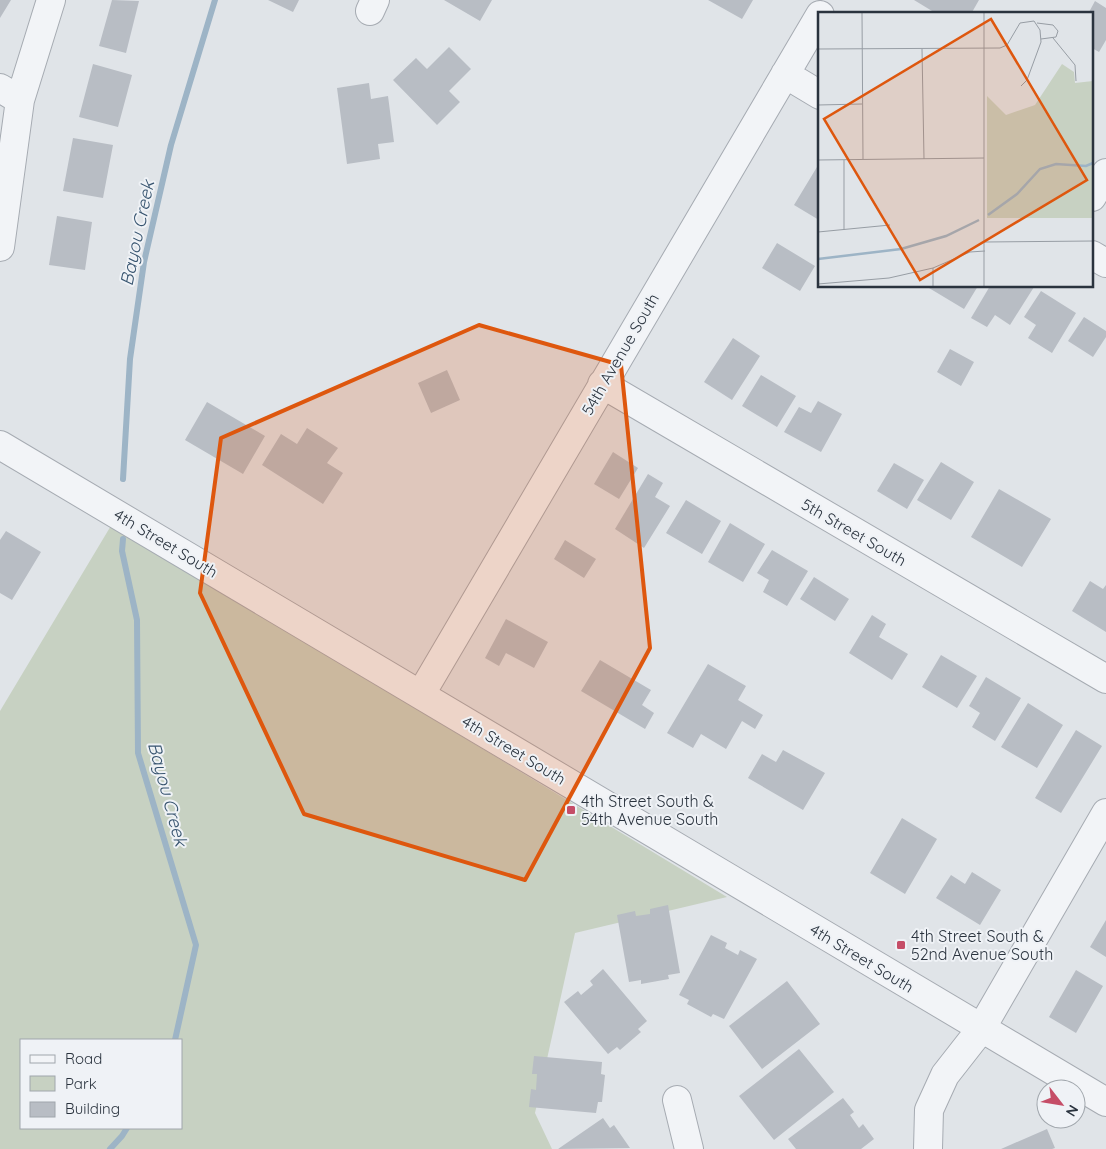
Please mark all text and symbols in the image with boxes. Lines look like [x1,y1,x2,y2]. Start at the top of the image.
inset map [818,12,1094,288]
water label: Bayou Creek [115,177,160,288]
street label: 54th Avenue South [577,290,663,418]
street label: 5th Street South [798,494,910,570]
street label: 4th Street South [110,504,222,582]
street label: 4th Street South [458,711,570,789]
water label: Bayou Creek [143,739,193,850]
place label: 4th Street South & 54th Avenue South [581,791,718,829]
marker: 4th Street South & 54th Avenue South [565,804,577,816]
street label: 4th Street South [806,919,918,997]
place label: 4th Street South & 52nd Avenue South [911,926,1053,964]
marker: 4th Street South & 52nd Avenue South [895,939,907,951]
legend [20,1039,182,1129]
text: Road [65,1049,102,1068]
text: Park [65,1074,97,1093]
north arrow [1036,1079,1086,1129]
text: Building [65,1099,120,1118]
text: N [1062,1102,1083,1120]

